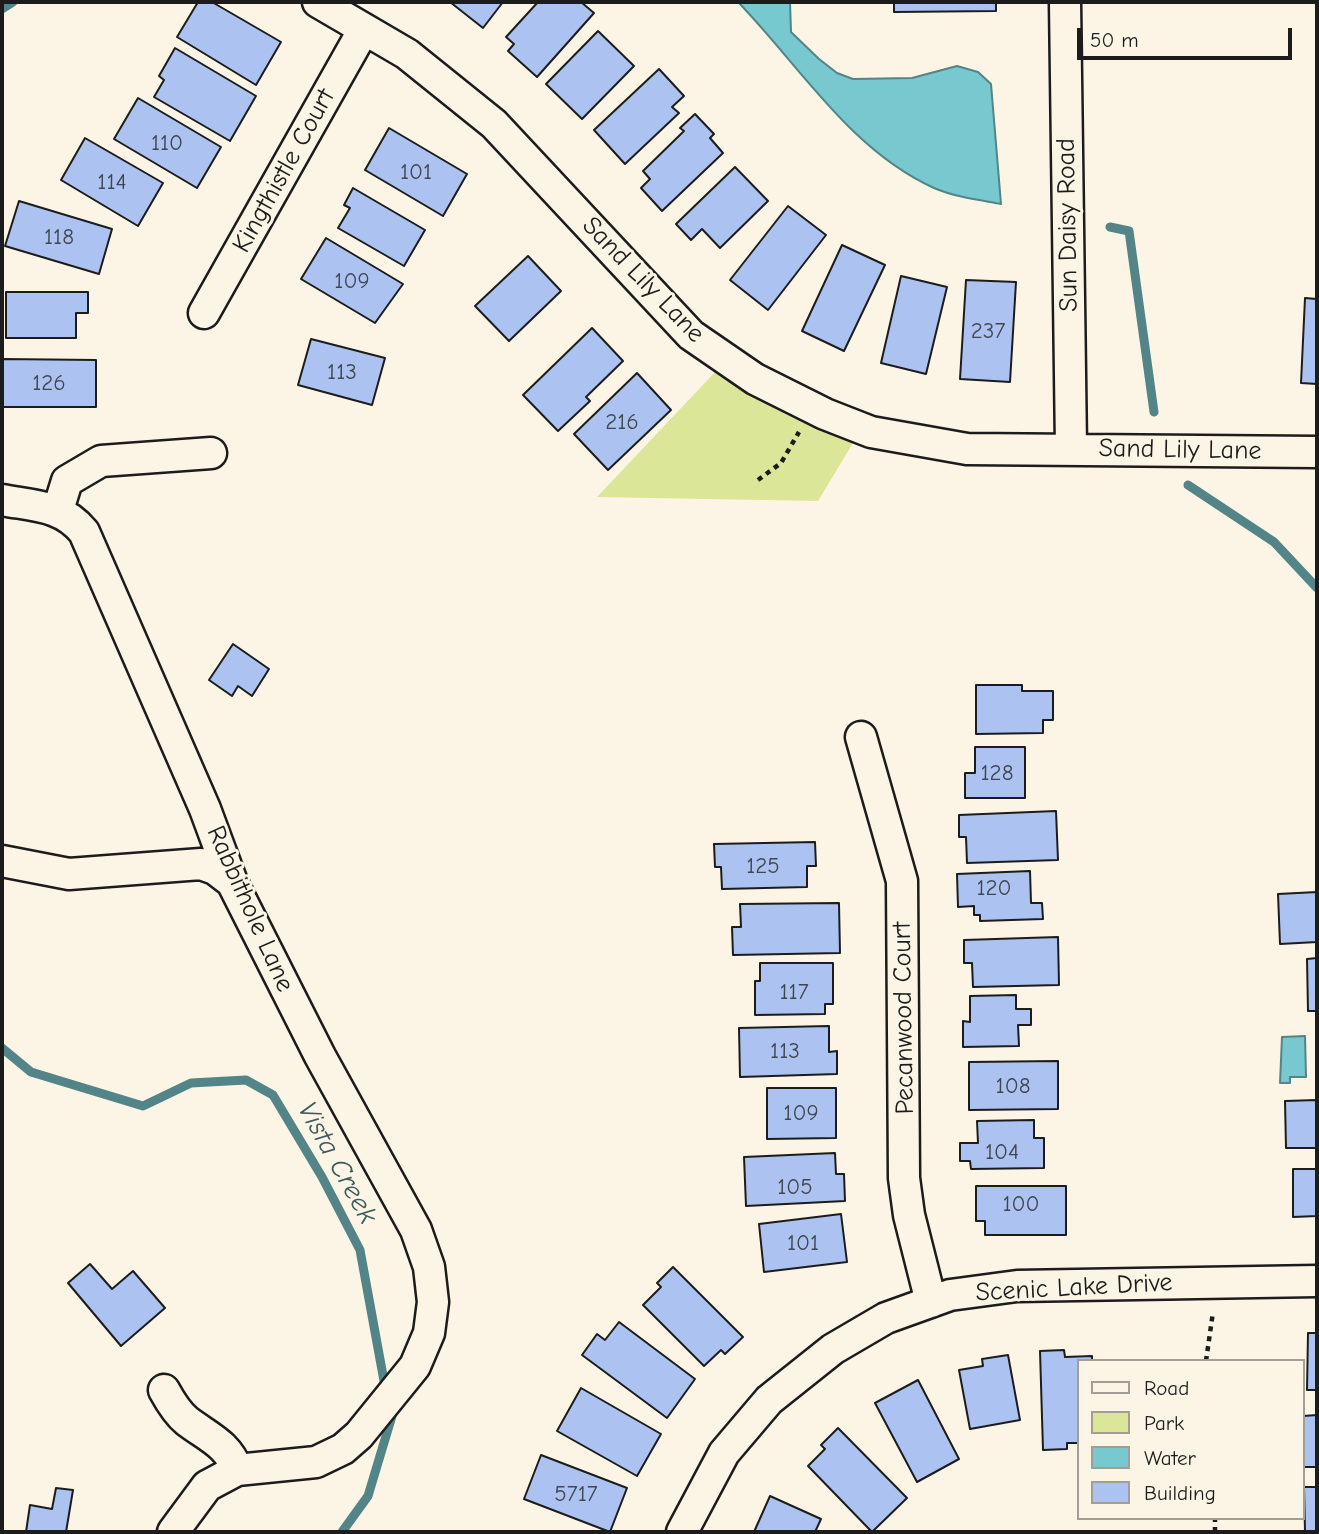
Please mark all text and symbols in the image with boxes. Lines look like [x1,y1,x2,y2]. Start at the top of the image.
scale bar [1081,14,1296,58]
text: 50 m [1090,28,1139,52]
street label: Kingthistle Court [226,84,342,258]
house number: 110 [151,129,183,157]
street label: Sun Daisy Road [1051,138,1085,312]
house number: 101 [400,158,432,186]
house number: 114 [97,168,127,196]
street label: Sand Lily Lane [575,211,711,349]
house number: 118 [44,223,74,251]
house number: 109 [334,267,370,295]
house number: 237 [971,317,1005,345]
house number: 113 [327,358,357,386]
house number: 126 [32,369,66,397]
house number: 216 [605,408,639,436]
street label: Sand Lily Lane [1098,433,1262,467]
house number: 128 [981,759,1013,787]
street label: Rabbithole Lane [200,821,300,997]
house number: 125 [746,852,780,880]
house number: 120 [976,874,1012,902]
street label: Pecanwood Court [887,921,921,1115]
house number: 117 [779,978,809,1006]
house number: 113 [770,1037,800,1065]
house number: 108 [996,1072,1030,1100]
water label: Vista Creek [290,1096,384,1230]
house number: 109 [783,1099,819,1127]
house number: 104 [985,1138,1019,1166]
house number: 105 [777,1173,813,1201]
house number: 100 [1002,1190,1040,1218]
house number: 101 [787,1229,819,1257]
street label: Scenic Lake Drive [975,1267,1173,1309]
legend [1078,1359,1305,1520]
text: Road [1144,1376,1189,1400]
text: Park [1144,1411,1184,1435]
text: Water [1144,1446,1196,1470]
house number: 5717 [554,1480,598,1508]
text: Building [1144,1481,1216,1505]

